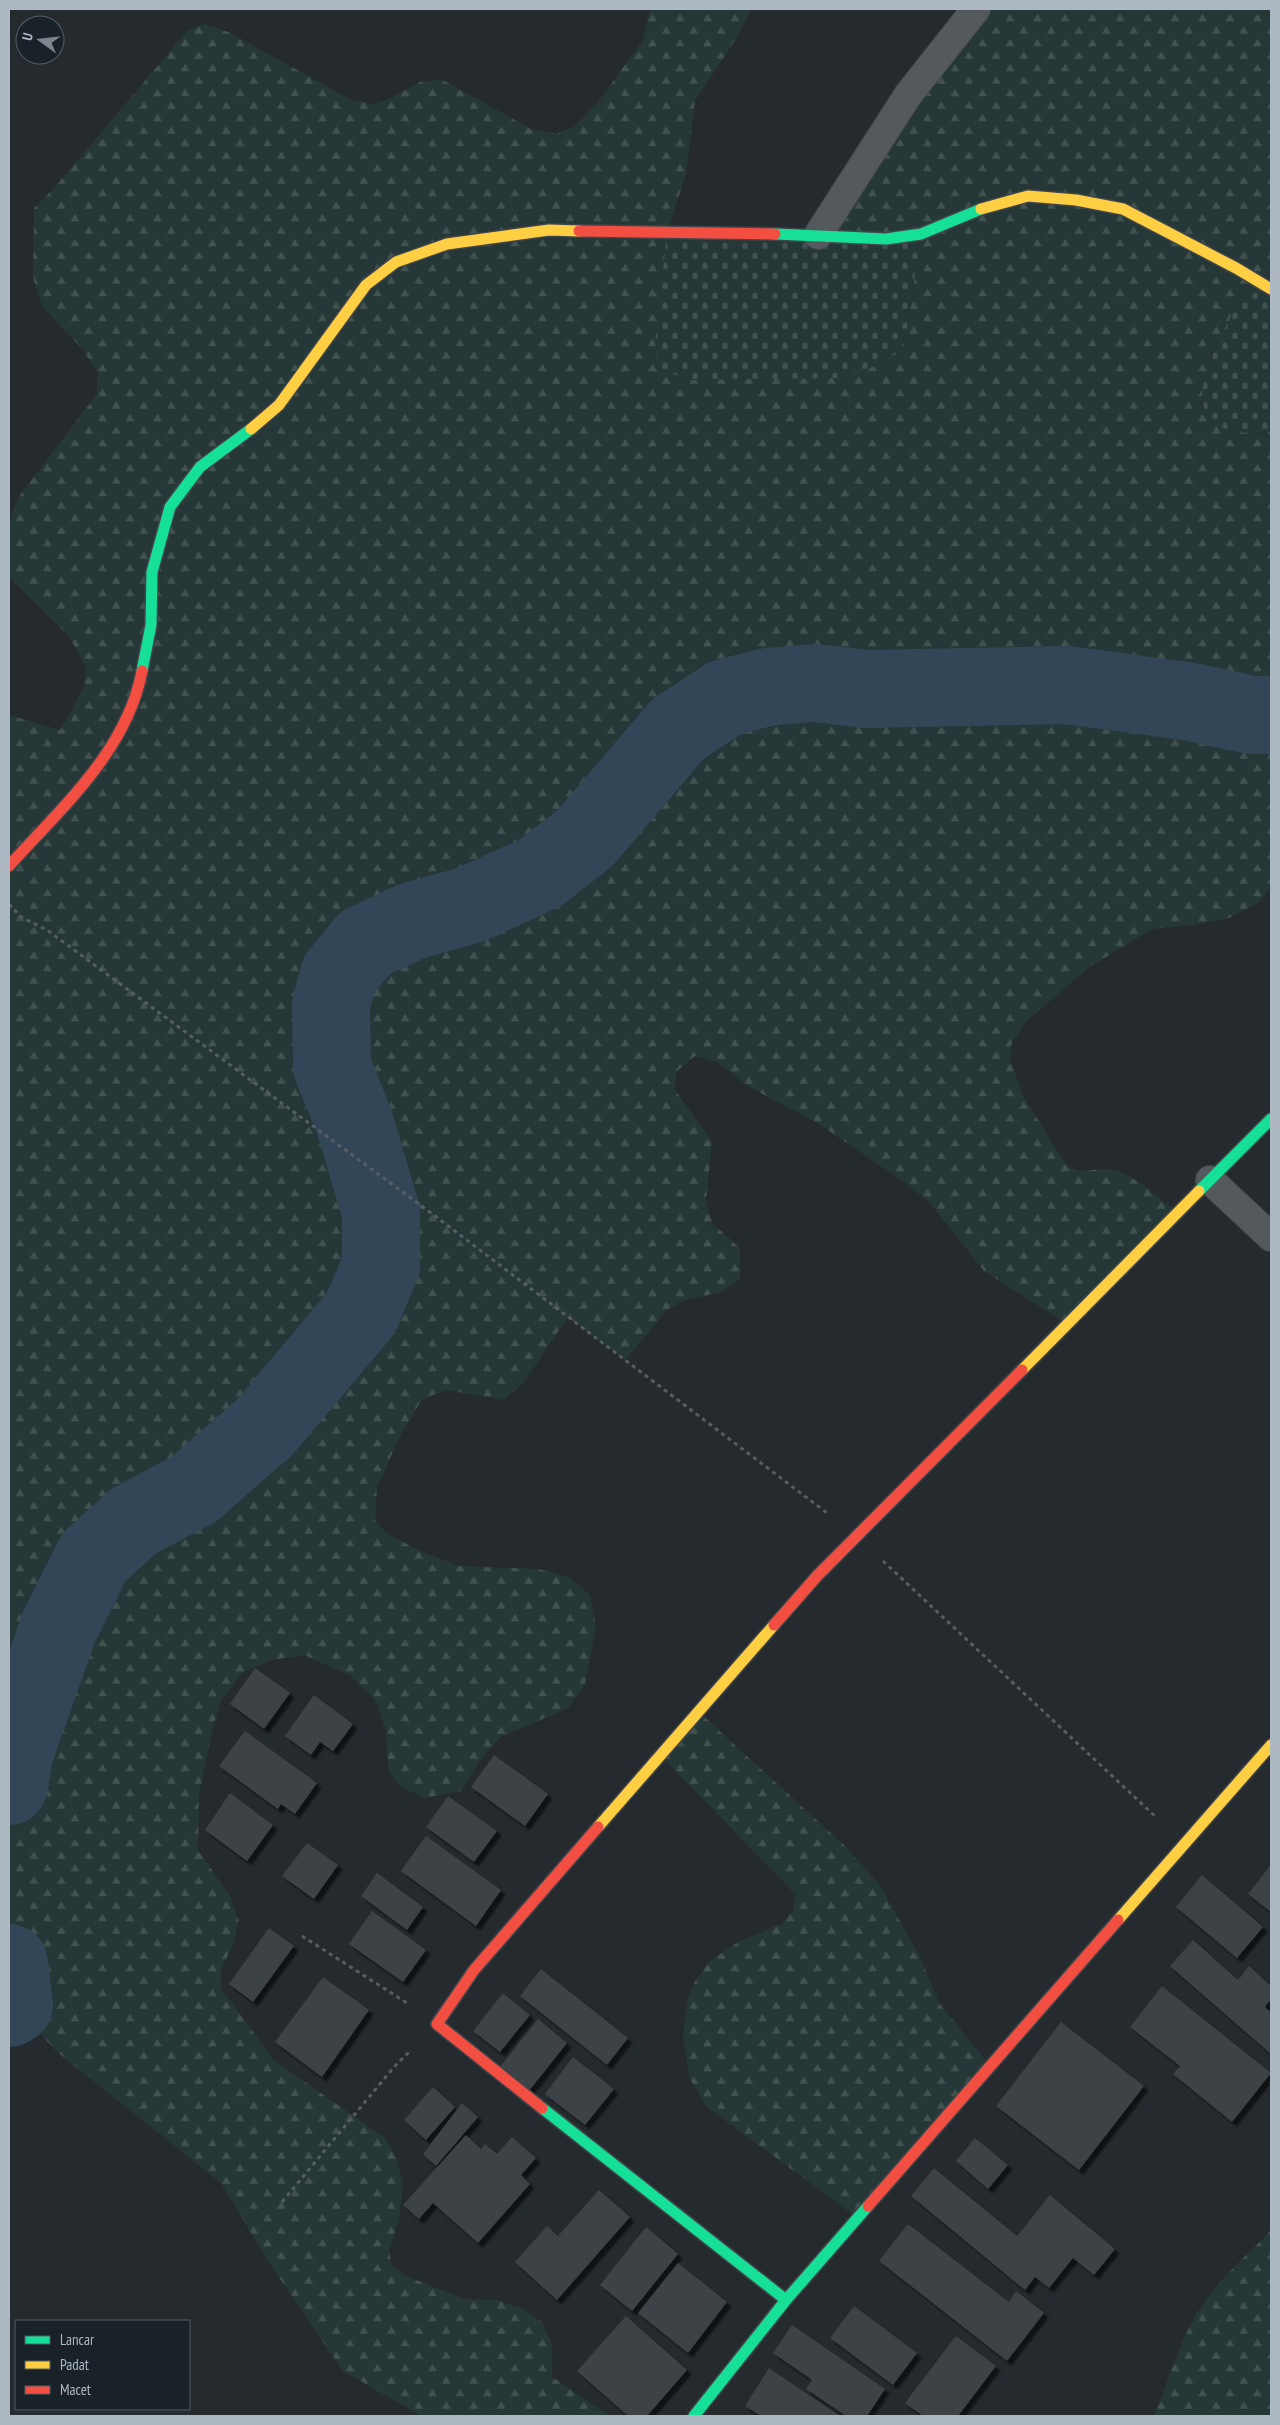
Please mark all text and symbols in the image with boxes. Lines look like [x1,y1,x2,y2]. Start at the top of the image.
north arrow [15,15,65,65]
text: U [18,31,37,42]
legend [15,2320,190,2410]
text: Lancar [60,2330,95,2349]
text: Padat [60,2355,89,2374]
text: Macet [60,2380,91,2399]

